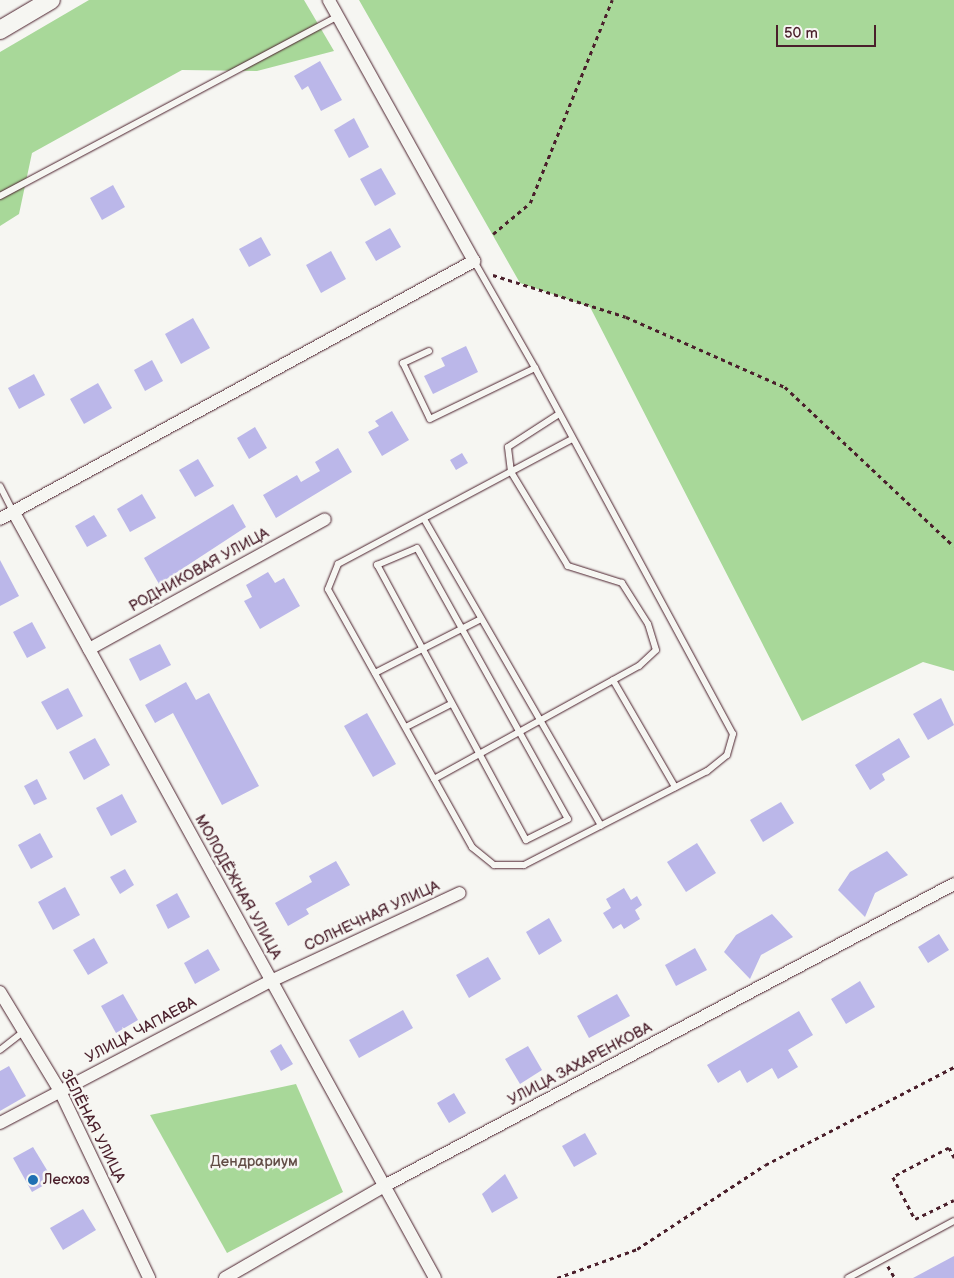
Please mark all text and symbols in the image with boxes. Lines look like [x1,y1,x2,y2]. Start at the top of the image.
scale bar [779,15,879,47]
text: 50 m [784,24,818,43]
street label: РОДНИКОВАЯ УЛИЦА [126,524,272,616]
street label: МОЛОДЁЖНАЯ УЛИЦА [191,812,285,962]
street label: СОЛНЕЧНАЯ УЛИЦА [302,877,442,955]
street label: УЛИЦА ЧАПАЕВА [83,993,199,1067]
street label: УЛИЦА ЗАХАРЕНКОВА [505,1018,655,1110]
street label: ЗЕЛЁНАЯ УЛИЦА [57,1067,129,1185]
park label: Дендрариум [210,1153,298,1171]
place label: Лесхоз [43,1171,90,1189]
marker: Лесхоз [27,1174,39,1186]

